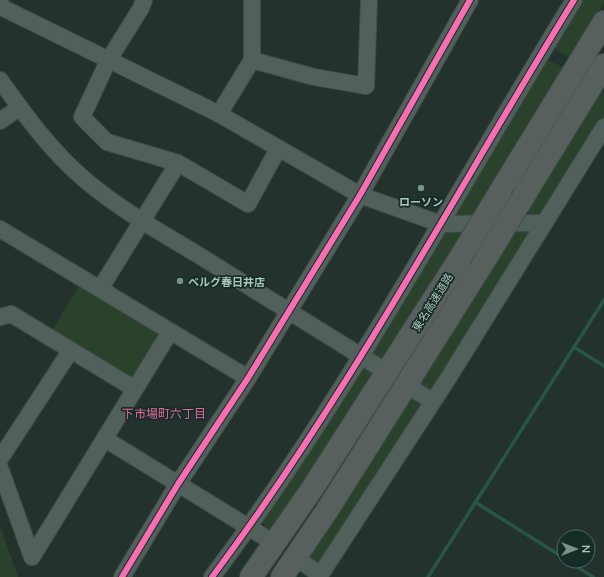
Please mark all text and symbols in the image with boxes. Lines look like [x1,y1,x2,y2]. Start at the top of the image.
marker: ローソン [416,183,426,193]
place label: ローソン [399,195,443,208]
street label: 東名高速道路 [409,271,455,333]
place label: ベルグ春日井店 [188,275,265,288]
marker: ベルグ春日井店 [175,276,185,286]
district label: 下市場町六丁目 [122,406,206,421]
north arrow [556,529,596,569]
text: N [580,545,593,553]

